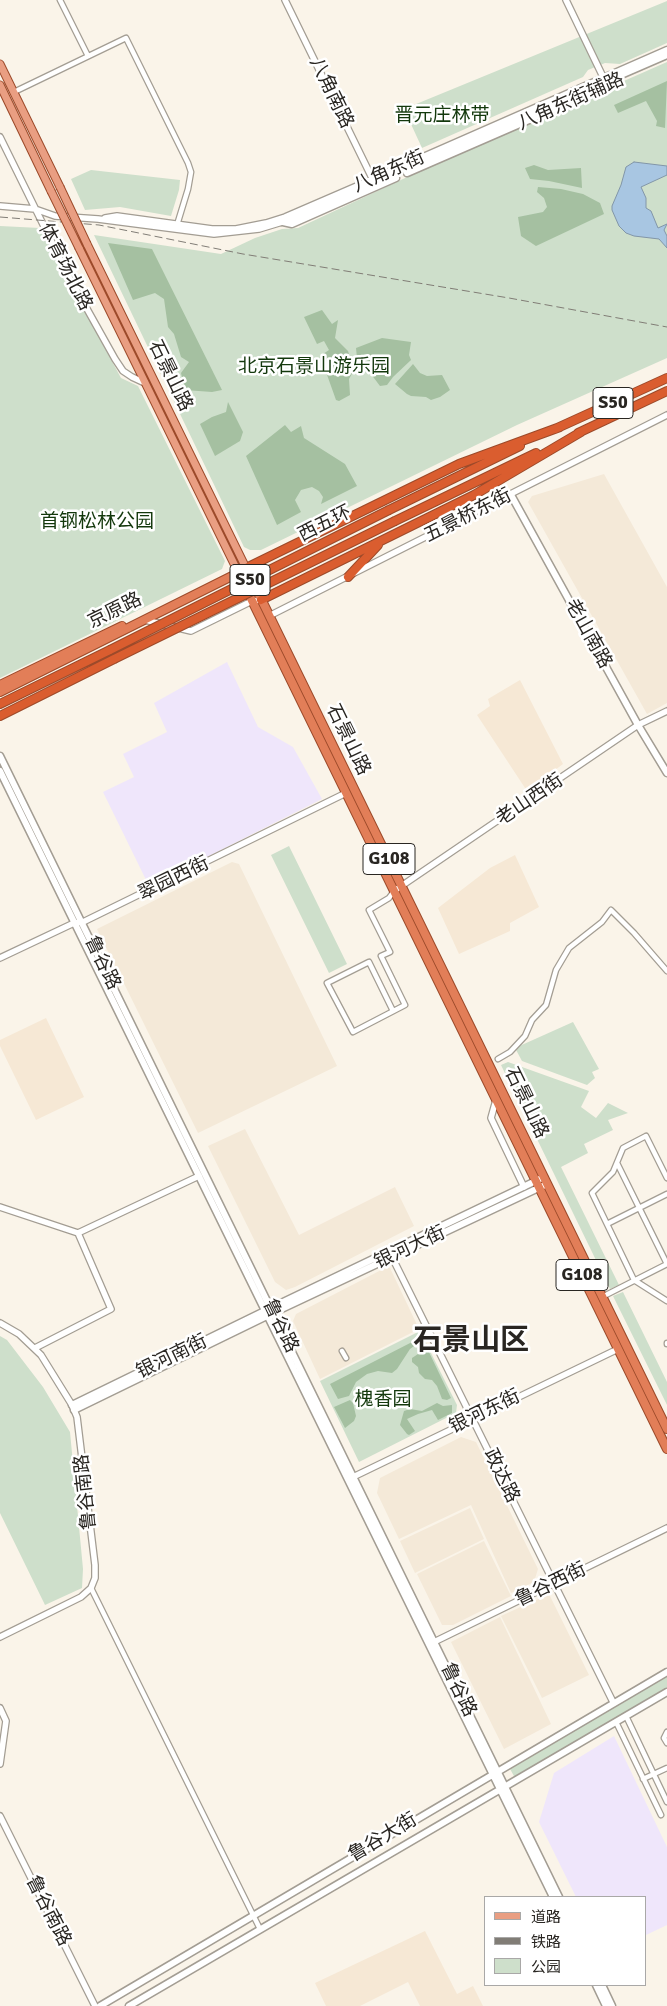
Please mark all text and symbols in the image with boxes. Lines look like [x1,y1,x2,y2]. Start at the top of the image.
street label: 八角南路 [304,54,358,132]
street label: 八角东街辅路 [514,68,628,136]
park label: 晋元庄林带 [395,105,489,127]
street label: 八角东街 [350,146,428,198]
street label: 体育场北路 [33,220,97,314]
street label: 石景山路 [143,337,197,415]
park label: 北京石景山游乐园 [238,356,390,378]
road number: S50 [593,388,633,418]
street label: 五景桥东街 [421,484,515,548]
street label: 西五环 [294,501,356,547]
park label: 首钢松林公园 [40,511,154,533]
road number: S50 [230,564,270,596]
street label: 京原路 [84,588,146,634]
street label: 老山南路 [560,595,616,673]
street label: 石景山路 [321,701,375,779]
street label: 老山西街 [492,769,568,831]
road number: G108 [363,844,415,874]
street label: 翠园西街 [135,852,213,906]
street label: 鲁谷路 [79,932,125,994]
street label: 石景山路 [499,1064,553,1142]
street label: 银河大街 [371,1222,449,1274]
road number: G108 [556,1260,608,1290]
street label: 鲁谷路 [257,1295,303,1357]
district label: 石景山区 [413,1324,529,1358]
street label: 银河南街 [133,1330,211,1384]
street label: 银河东街 [446,1385,524,1439]
park label: 槐香园 [355,1389,411,1411]
street label: 政达路 [478,1445,524,1507]
street label: 鲁谷南路 [71,1453,101,1531]
street label: 鲁谷西街 [512,1558,590,1612]
street label: 鲁谷路 [435,1659,481,1721]
street label: 鲁谷大街 [345,1809,421,1867]
street label: 鲁谷南路 [21,1872,75,1950]
legend [484,1896,647,1986]
text: 道路 [531,1908,561,1926]
text: 铁路 [531,1933,561,1951]
text: 公园 [531,1958,561,1976]

